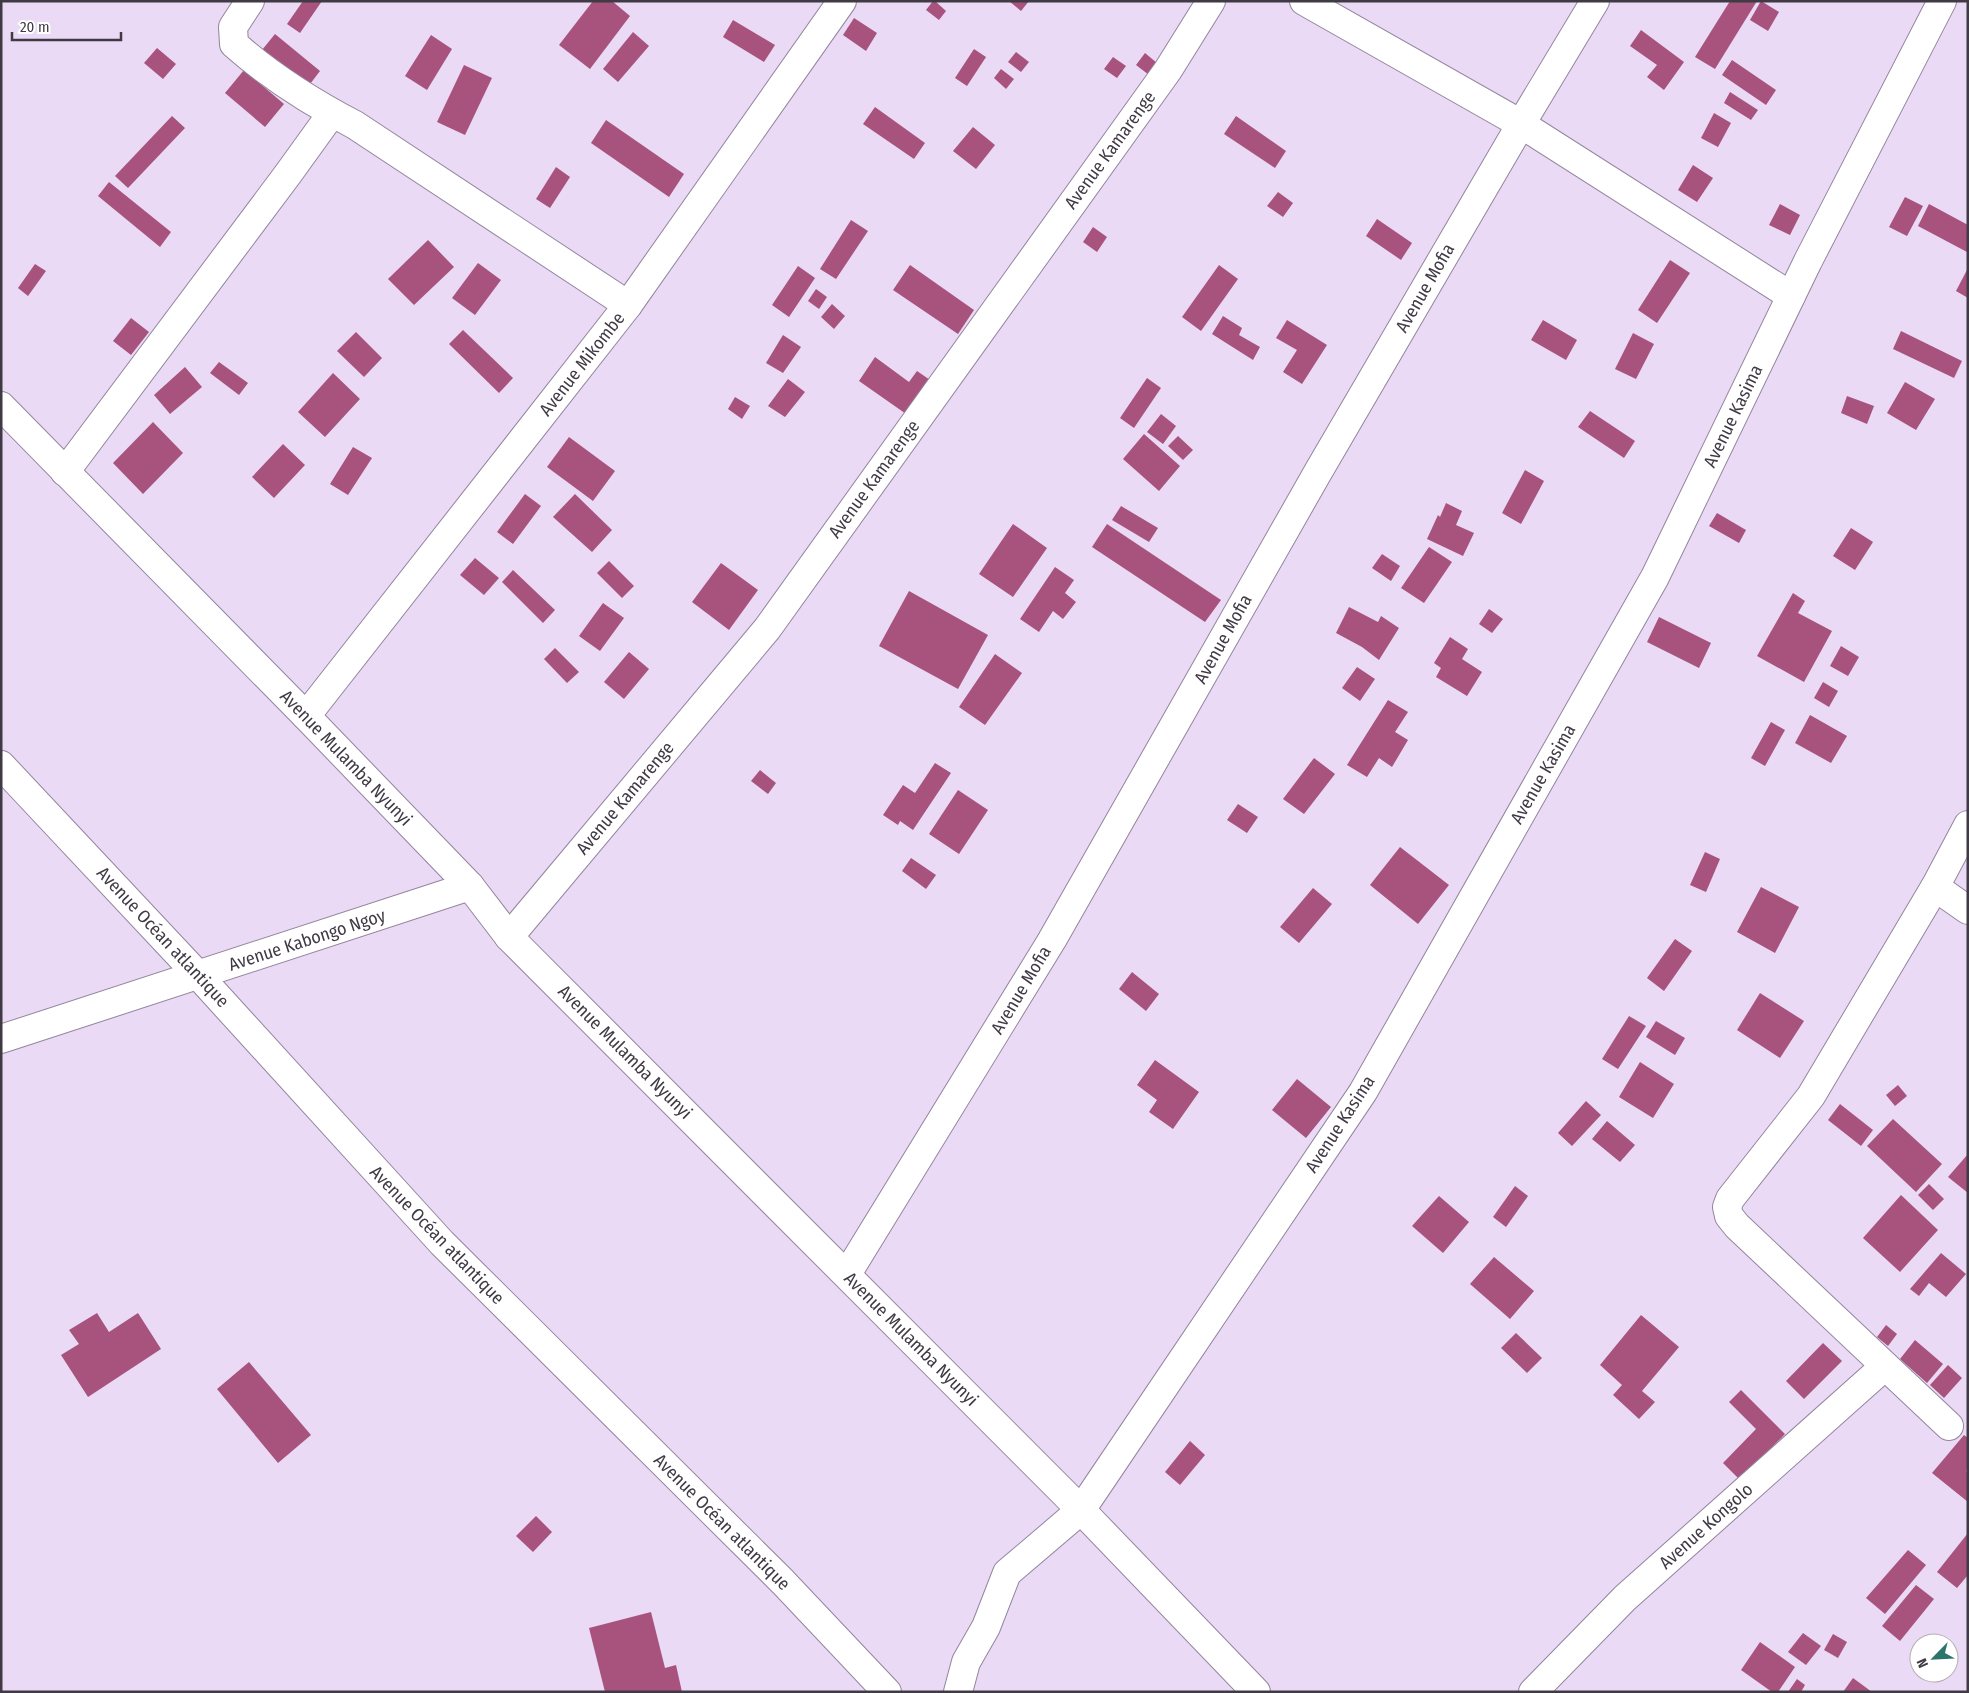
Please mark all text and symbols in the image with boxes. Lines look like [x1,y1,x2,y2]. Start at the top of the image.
scale bar [12,10,121,42]
text: 20 m [20,18,50,36]
street label: Avenue Kamarenge [1060,87,1160,213]
street label: Avenue Mofia [1391,240,1459,336]
street label: Avenue Mikombe [535,308,629,420]
street label: Avenue Kasima [1699,361,1767,471]
street label: Avenue Kamarenge [824,416,924,542]
street label: Avenue Mofia [1189,590,1257,688]
street label: Avenue Mulamba Nyunyi [275,685,417,831]
street label: Avenue Kasima [1506,720,1580,828]
street label: Avenue Kamarenge [571,737,679,859]
street label: Avenue Océan atlantique [92,862,234,1012]
street label: Avenue Kabongo Ngoy [226,904,388,976]
street label: Avenue Mofia [986,942,1056,1038]
street label: Avenue Mulamba Nyunyi [553,980,697,1124]
street label: Avenue Kasima [1300,1071,1380,1177]
street label: Avenue Océan atlantique [365,1161,509,1309]
street label: Avenue Mulamba Nyunyi [839,1267,983,1411]
street label: Avenue Océan atlantique [649,1449,795,1595]
street label: Avenue Kongolo [1655,1478,1757,1574]
north arrow [1909,1633,1959,1683]
text: N [1913,1656,1932,1670]

